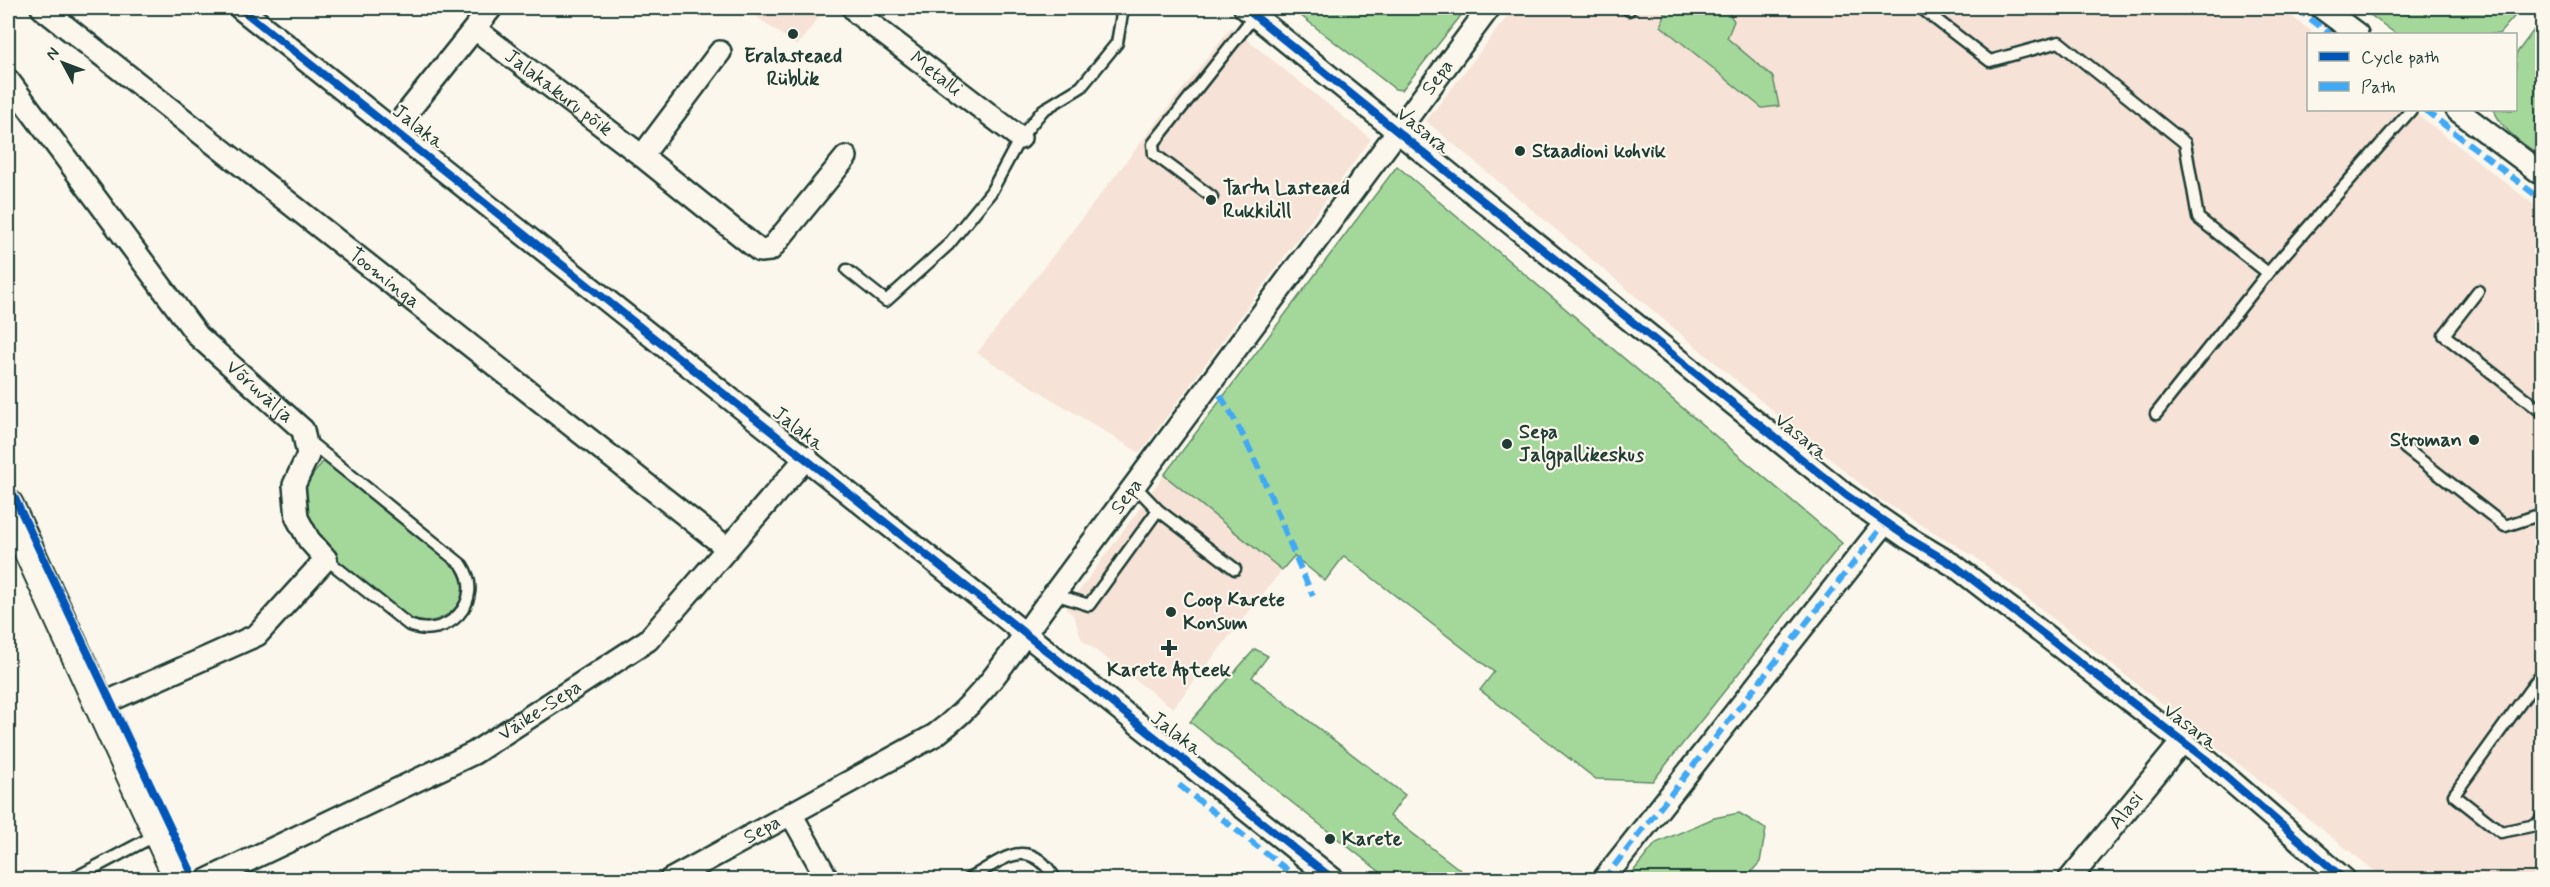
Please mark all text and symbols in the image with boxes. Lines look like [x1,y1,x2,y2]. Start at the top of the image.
marker: Eralasteaed Rüblik [786,27,800,41]
north arrow [33,33,93,93]
legend [2307,33,2517,111]
text: N [41,43,64,65]
street label: Jalakakuru põik [499,43,618,143]
place label: Eralasteaed Rüblik [744,43,842,93]
street label: Metalli [904,45,968,103]
text: Cycle path [2361,46,2439,70]
street label: Sepa [1415,54,1460,101]
text: Path [2361,76,2396,100]
street label: Jalaka [387,98,450,156]
street label: Vasara [1391,101,1456,162]
place label: Staadioni kohvik [1532,138,1667,165]
marker: Staadioni kohvik [1513,144,1527,158]
place label: Tartu Lasteaed Rukkilill [1223,175,1350,225]
marker: Tartu Lasteaed Rukkilill [1204,193,1218,207]
street label: Toominga [343,241,426,315]
street label: Võruvälja [220,354,300,429]
street label: Jalaka [767,400,830,458]
street label: Vasara [1769,407,1834,468]
place label: Sepa Jalgpallikeskus [1519,419,1644,471]
place label: Stroman [2390,427,2462,454]
marker: Stroman [2467,433,2481,447]
marker: Sepa Jalgpallikeskus [1500,437,1514,451]
street label: Sepa [1104,473,1149,520]
place label: Coop Karete Konsum [1183,587,1285,637]
marker: Coop Karete Konsum [1164,605,1178,619]
marker: Karete Apteek [1162,641,1176,655]
place label: Karete Apteek [1107,657,1232,685]
street label: Väike-Sepa [493,673,587,747]
street label: Vasara [2157,698,2224,757]
street label: Jalaka [1145,705,1208,763]
street label: Alasi [2102,786,2150,835]
street label: Sepa [739,808,786,851]
place label: Karete [1342,826,1403,853]
marker: Karete [1323,832,1337,846]

